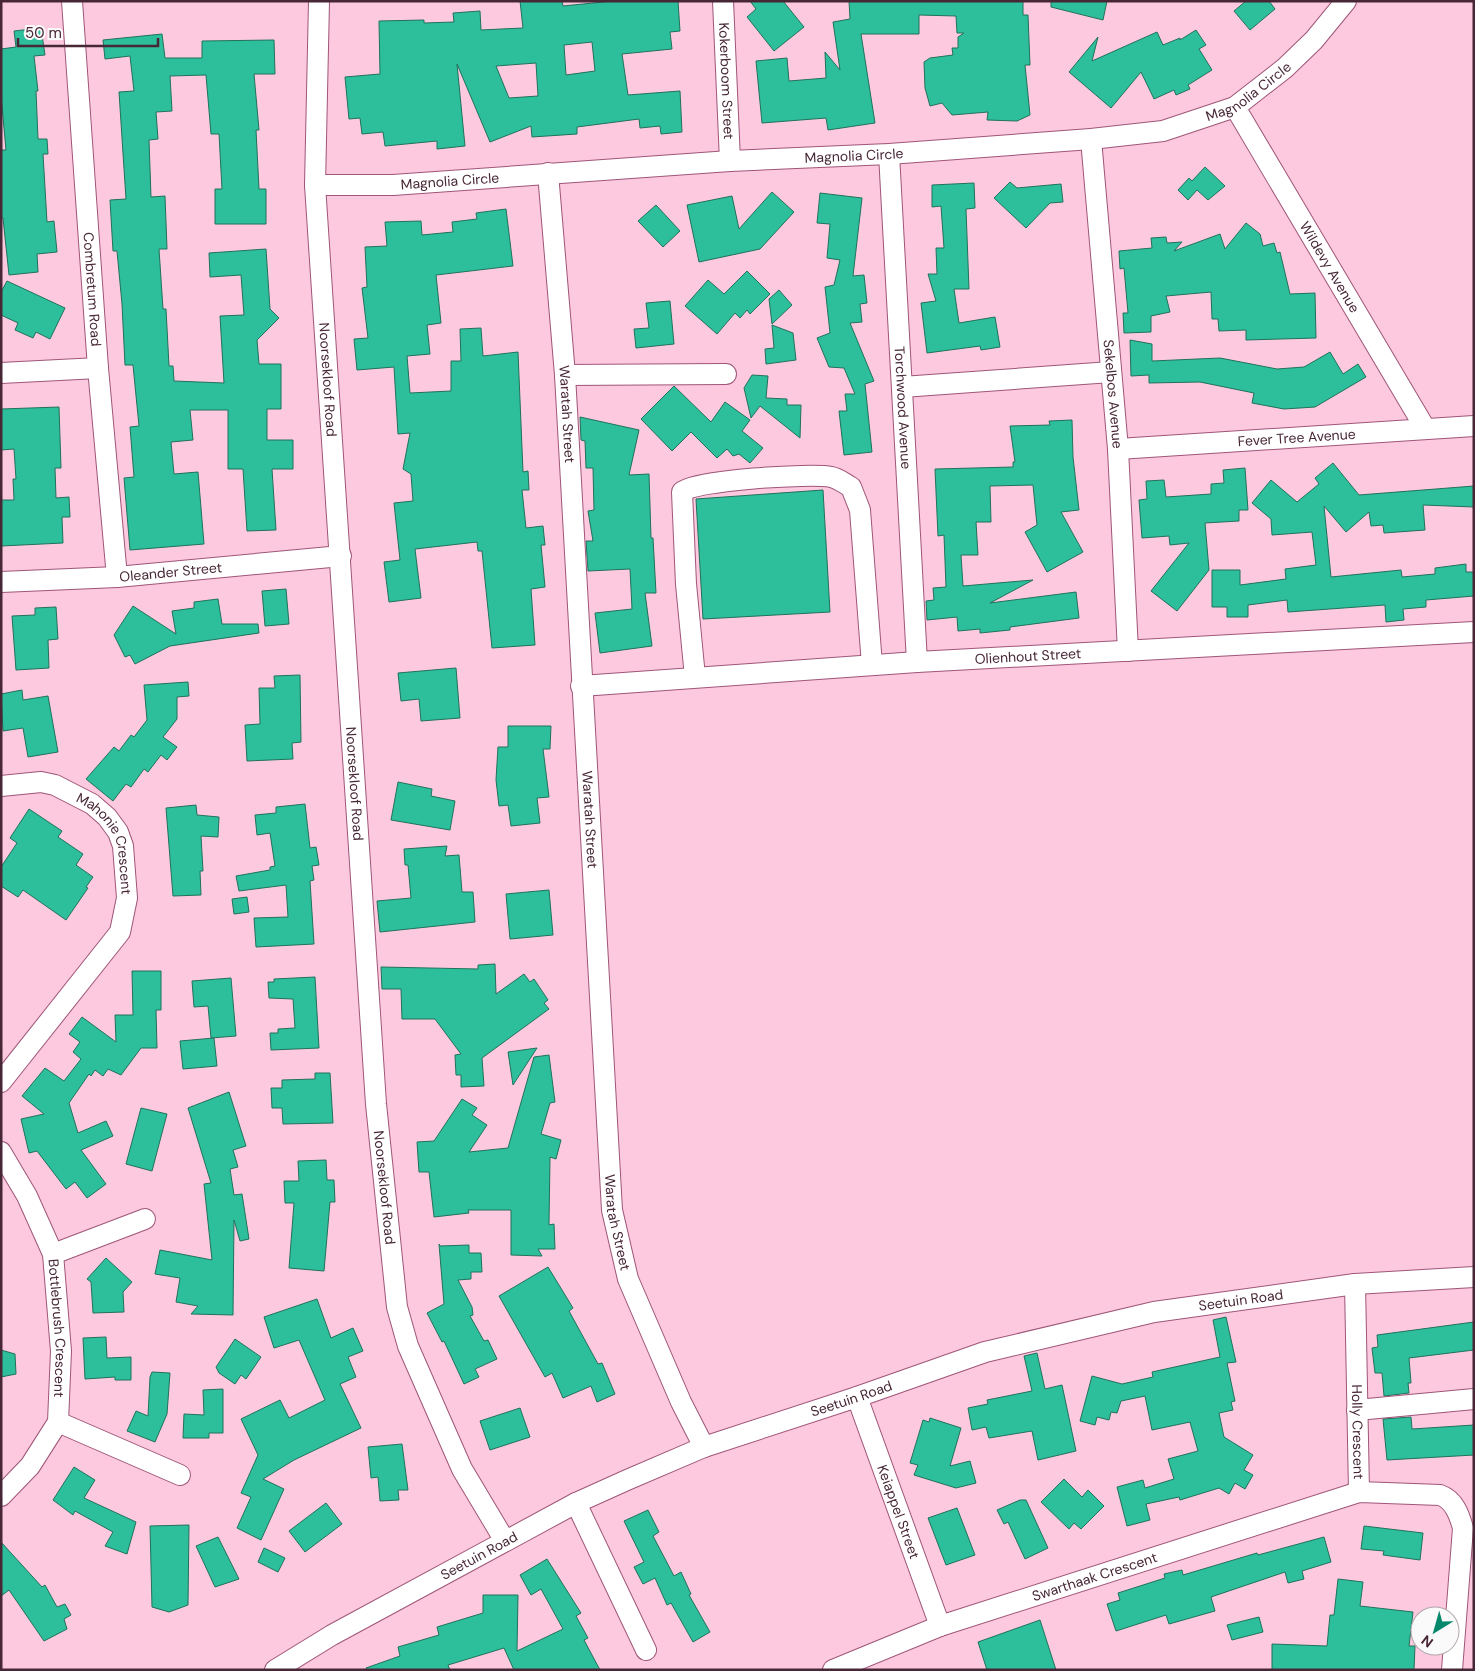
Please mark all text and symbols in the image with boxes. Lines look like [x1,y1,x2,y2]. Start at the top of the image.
scale bar [18,15,158,47]
street label: Kokerboom Street [715,22,738,140]
text: 50 m [25,23,62,43]
street label: Magnolia Circle [1203,58,1295,125]
street label: Magnolia Circle [804,144,904,167]
street label: Magnolia Circle [400,168,500,193]
street label: Wildevy Avenue [1296,218,1364,316]
street label: Combretum Road [79,231,105,347]
street label: Noorsekloof Road [315,322,341,437]
street label: Sekelbos Avenue [1100,339,1127,449]
street label: Torchwood Avenue [891,346,915,470]
street label: Waratah Street [555,365,579,464]
street label: Fever Tree Avenue [1237,425,1356,450]
street label: Oleander Street [119,558,223,586]
street label: Olienhout Street [974,644,1082,668]
street label: Noorsekloof Road [342,726,368,841]
street label: Waratah Street [578,770,602,869]
street label: Mahonie Crescent [73,789,136,895]
street label: Noorsekloof Road [370,1130,399,1245]
street label: Waratah Street [601,1174,635,1272]
street label: Bottlebrush Crescent [44,1258,70,1398]
street label: Seetuin Road [1197,1285,1284,1315]
street label: Seetuin Road [808,1376,894,1421]
street label: Holly Crescent [1348,1384,1368,1480]
street label: Keiappel Street [873,1462,924,1561]
street label: Seetuin Road [437,1527,521,1584]
street label: Swarthaak Crescent [1030,1548,1159,1605]
north arrow [1410,1606,1460,1656]
text: N [1418,1631,1437,1652]

